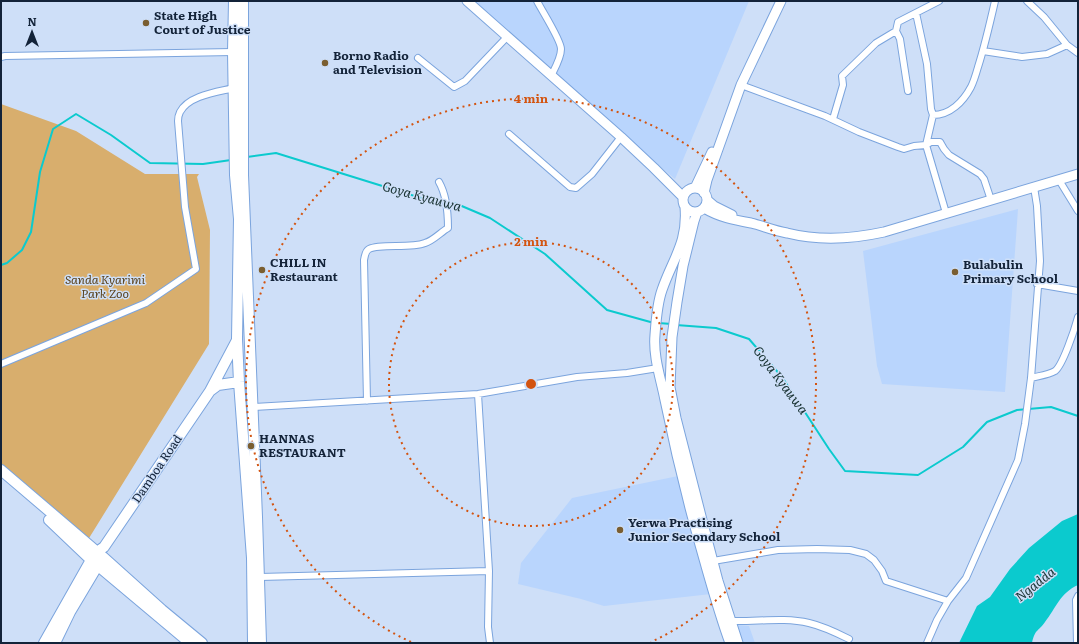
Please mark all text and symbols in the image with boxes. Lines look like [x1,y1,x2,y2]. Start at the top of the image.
place label: State High Court of Justice [154,6,251,38]
north arrow [12,12,52,52]
text: N [27,13,37,29]
marker: State High Court of Justice [141,18,151,28]
place label: Borno Radio and Television [333,46,423,78]
marker: Borno Radio and Television [320,58,330,68]
text: 4 min [514,89,549,107]
water label: Goya Kyauwa [380,176,464,215]
text: 2 min [514,232,548,250]
place label: CHILL IN Restaurant [270,253,339,285]
place label: Bulabulin Primary School [963,255,1059,287]
marker: CHILL IN Restaurant [257,265,267,275]
marker: Bulabulin Primary School [950,267,960,277]
park label: Sanda Kyarimi Park Zoo [65,270,145,302]
water label: Goya Kyauwa [749,342,814,418]
centre of rings [524,377,538,391]
place label: HANNAS RESTAURANT [259,429,346,461]
street label: Damboa Road [127,430,186,506]
marker: HANNAS RESTAURANT [246,441,256,451]
place label: Yerwa Practising Junior Secondary School [628,513,781,545]
marker: Yerwa Practising Junior Secondary School [615,525,625,535]
water label: Ngadda [1011,562,1059,605]

